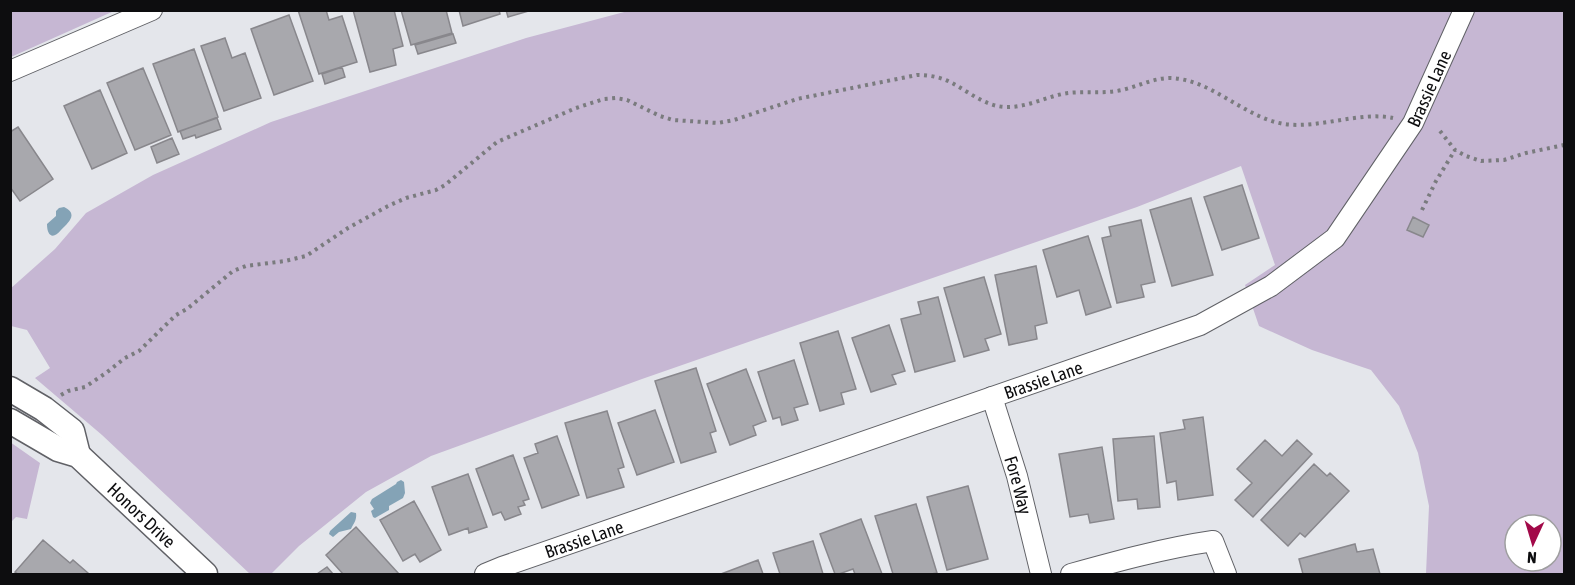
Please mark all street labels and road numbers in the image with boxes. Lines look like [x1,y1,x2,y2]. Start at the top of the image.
street label: Brassie Lane [1402,47,1455,130]
street label: Brassie Lane [1001,356,1085,403]
street label: Fore Way [1001,453,1036,516]
street label: Honors Drive [104,478,180,552]
street label: Brassie Lane [542,515,626,562]

